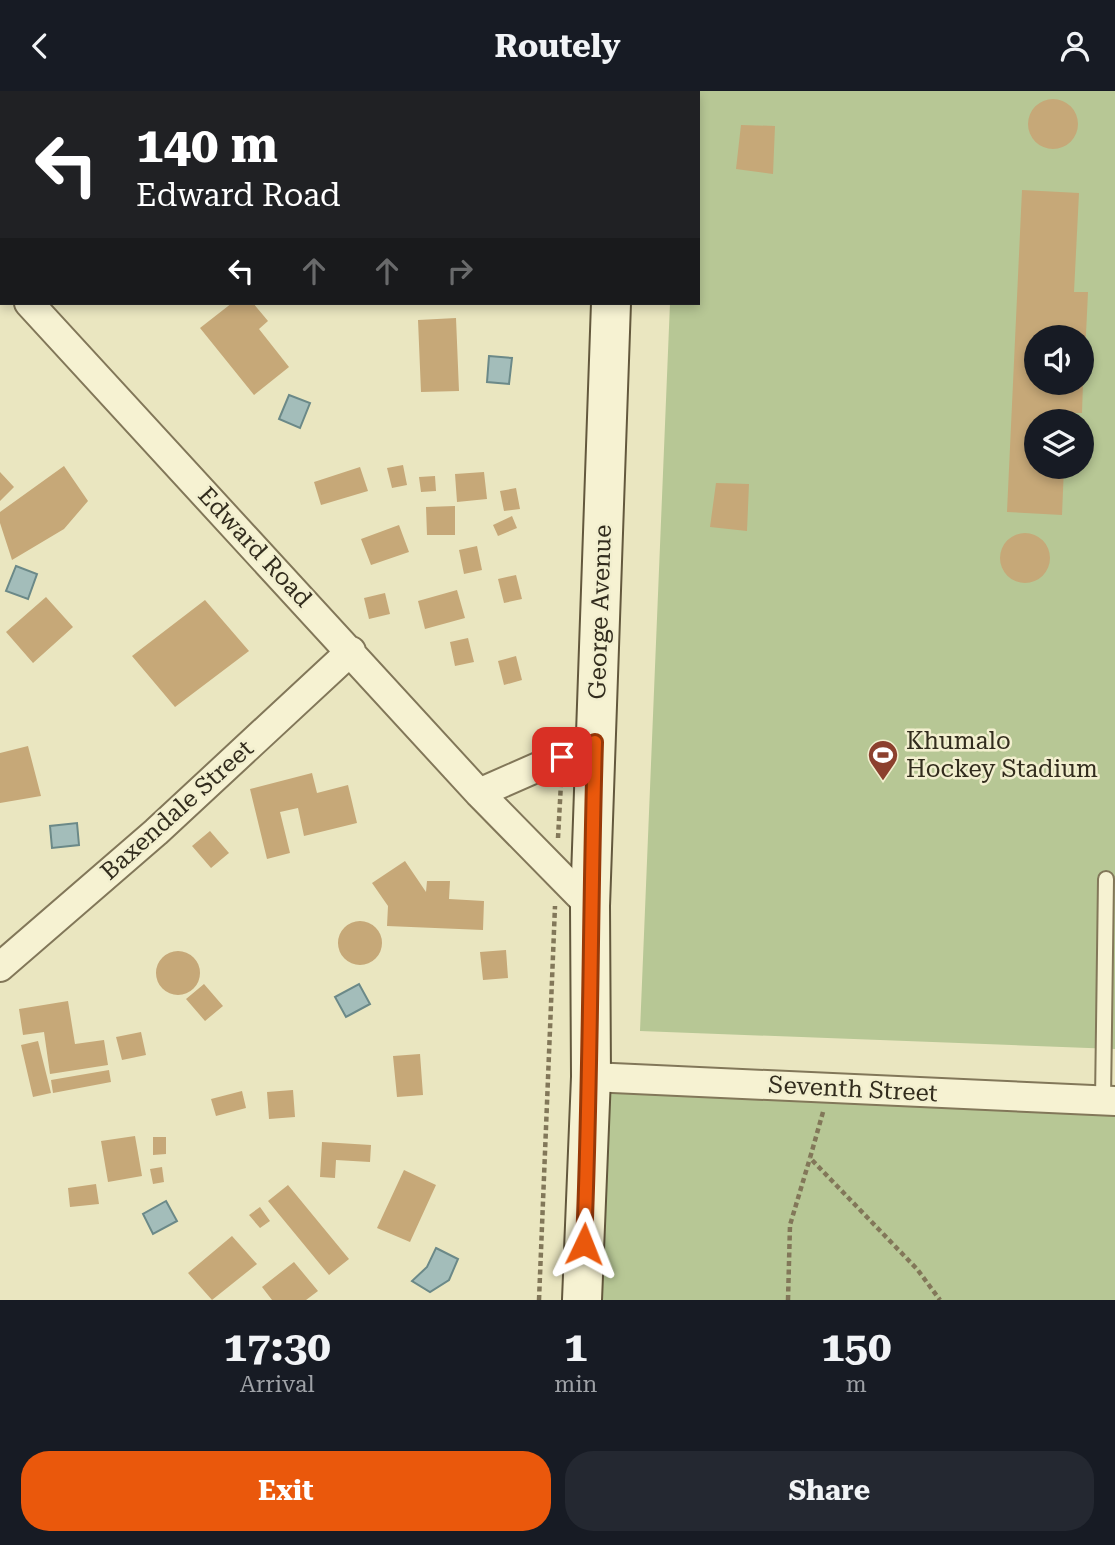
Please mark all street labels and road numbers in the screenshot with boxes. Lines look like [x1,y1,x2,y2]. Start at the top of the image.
street label: Edward Road [192,481,318,613]
street label: George Avenue [583,524,617,700]
street label: Baxendale Street [95,734,259,886]
street label: Seventh Street [768,1071,939,1107]

